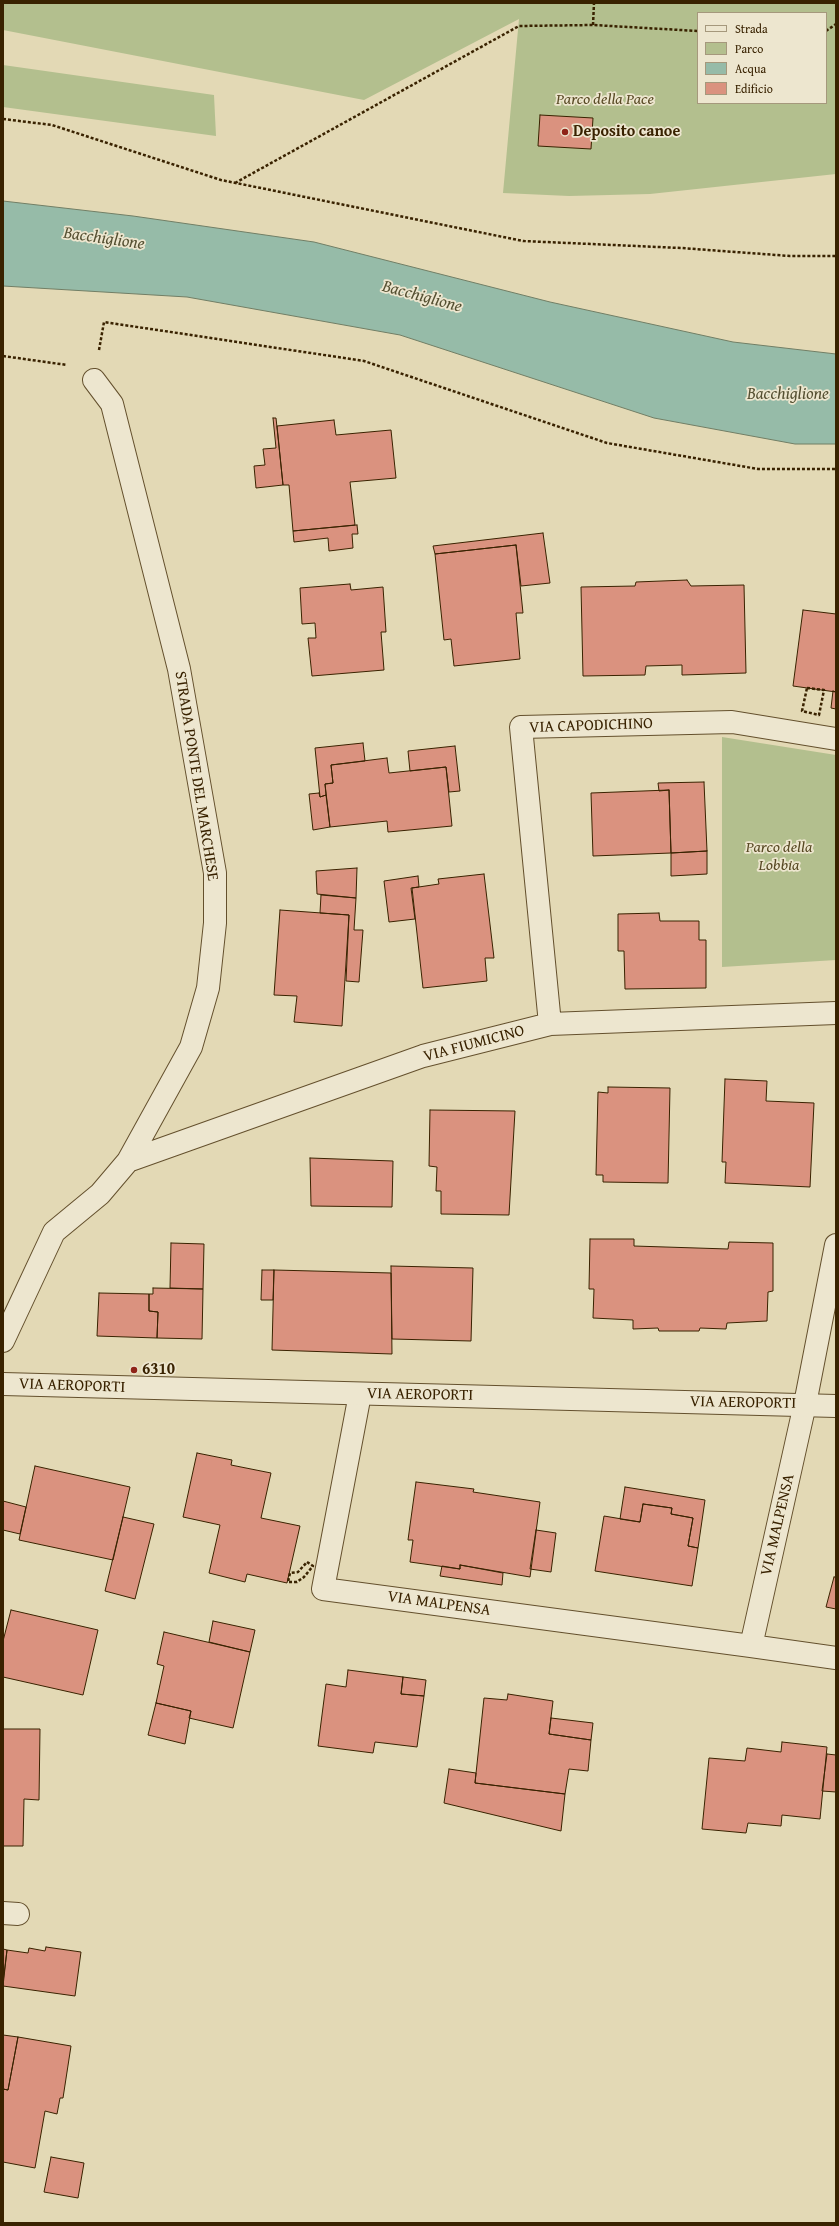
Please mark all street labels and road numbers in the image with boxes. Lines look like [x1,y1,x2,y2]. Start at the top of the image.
street label: STRADA PONTE DEL MARCHESE [170,670,222,882]
street label: VIA CAPODICHINO [529,714,653,738]
street label: VIA FIUMICINO [421,1021,527,1067]
street label: VIA AEROPORTI [18,1375,126,1397]
street label: VIA AEROPORTI [367,1384,473,1406]
street label: VIA AEROPORTI [690,1392,796,1414]
street label: VIA MALPENSA [757,1472,799,1578]
street label: VIA MALPENSA [386,1587,492,1621]

